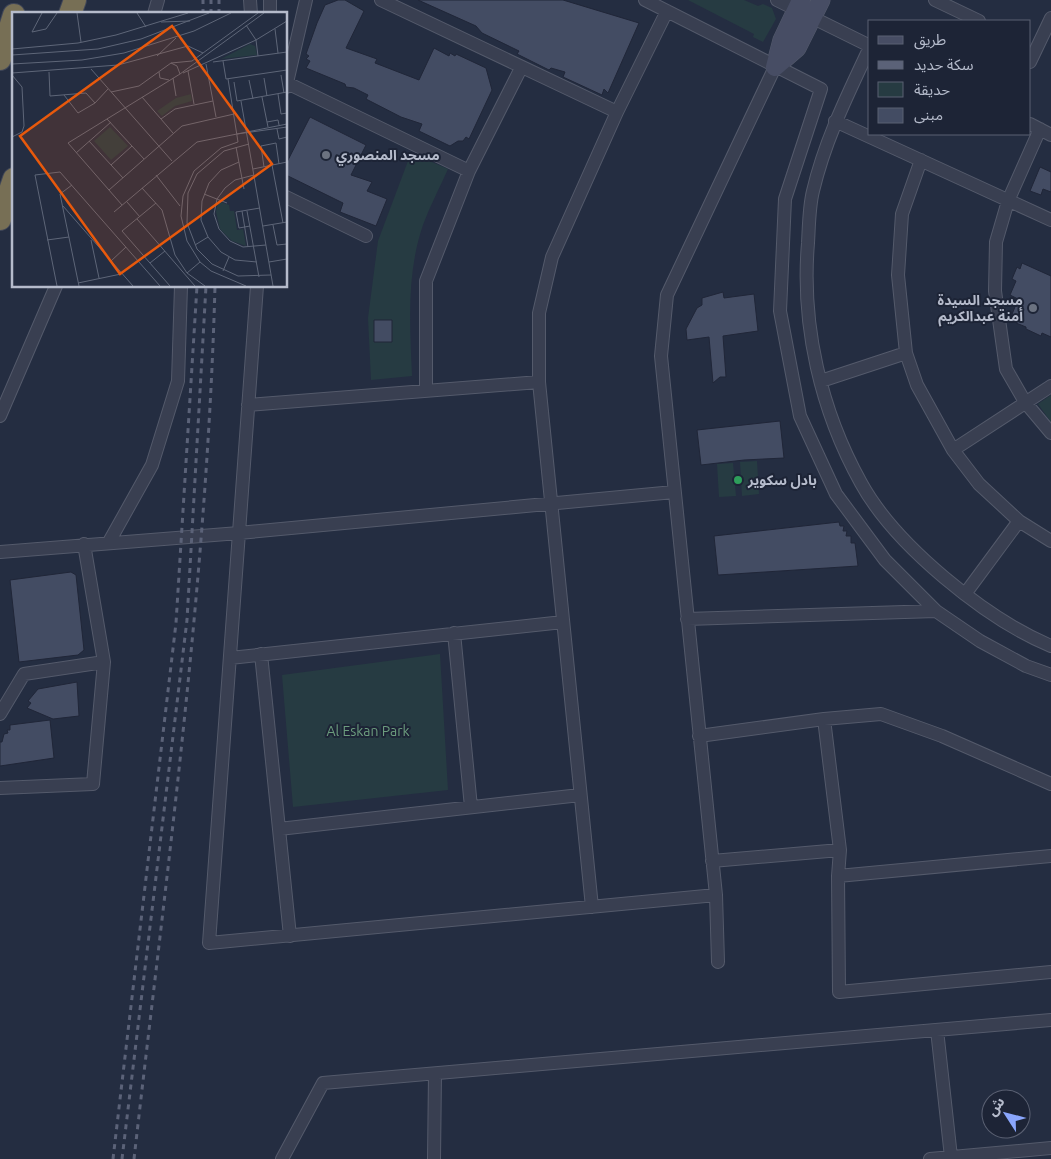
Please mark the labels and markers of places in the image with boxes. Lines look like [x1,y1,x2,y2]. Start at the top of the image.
place label: مسجد المنصوري [336,147,440,166]
marker: مسجد المنصوري [320,149,332,161]
place label: مسجد السيدة أمنة عبدالكريم [938,292,1023,327]
marker: مسجد السيدة أمنة عبدالكريم [1027,302,1039,314]
place label: بادل سكوير [747,472,817,489]
marker: بادل سكوير [732,474,744,486]

